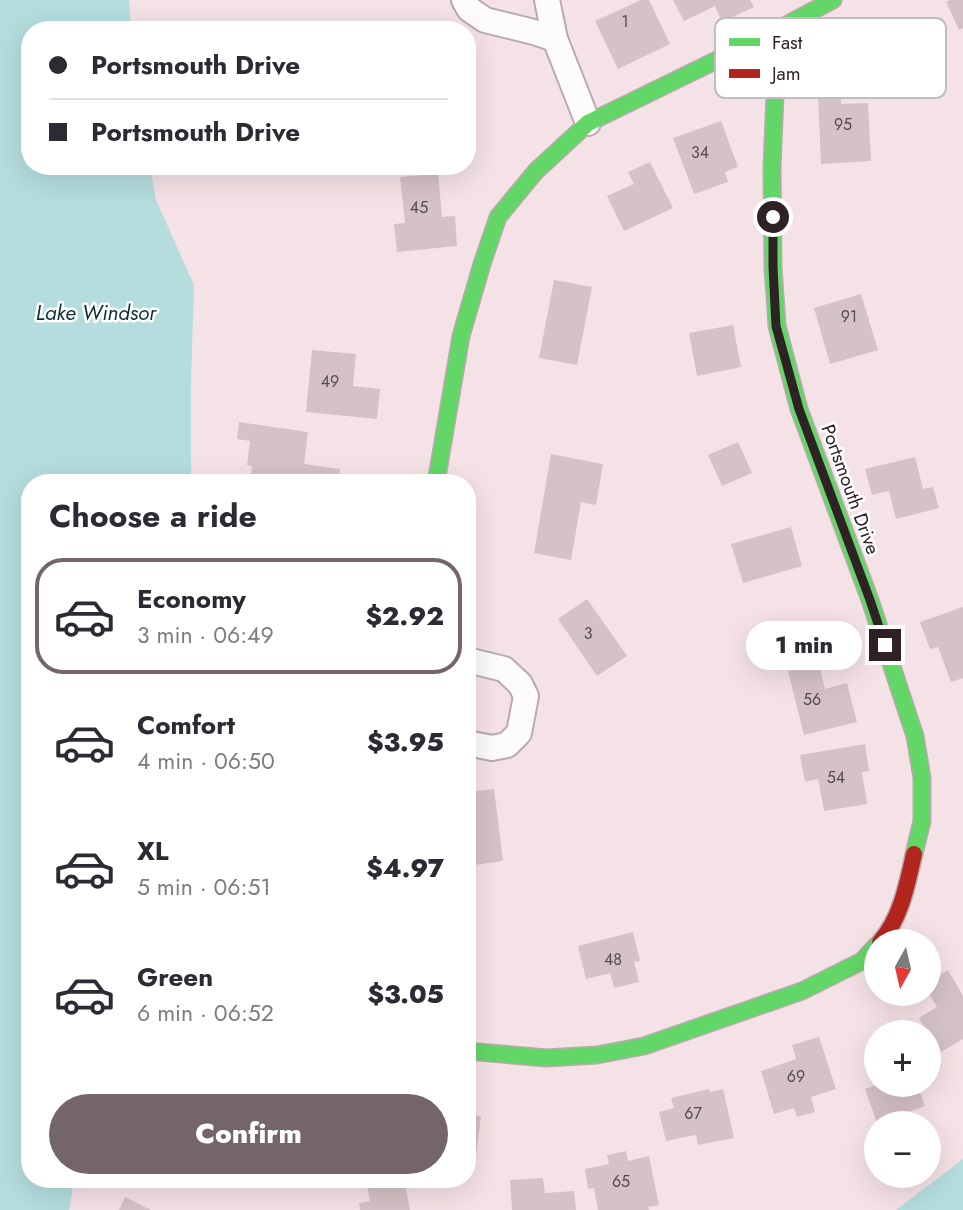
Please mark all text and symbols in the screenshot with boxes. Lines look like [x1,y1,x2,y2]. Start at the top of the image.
house number: 1 [621,10,629,33]
legend [715,18,946,98]
text: Fast [772,29,803,56]
text: Portsmouth Drive [91,46,300,84]
text: Jam [769,60,801,87]
text: Portsmouth Drive [91,113,300,151]
house number: 95 [834,113,852,136]
house number: 34 [691,141,709,164]
house number: 45 [410,196,428,219]
route start [757,201,789,233]
water label: Lake Windsor [36,298,157,328]
house number: 91 [841,305,857,328]
house number: 49 [321,370,339,393]
street label: Portsmouth Drive [814,420,887,558]
text: Choose a ride [49,493,257,539]
text: Economy [137,580,246,618]
icon: car [53,585,116,648]
text: $2.92 [365,597,444,635]
text: 3 min · 06:49 [137,618,274,652]
callout: 1 min [745,620,860,670]
house number: 3 [584,622,593,645]
text: 1 min [775,628,833,662]
route end [869,629,901,661]
house number: 56 [803,688,821,711]
text: Comfort [137,706,235,744]
icon: car [53,711,116,774]
text: $3.95 [367,723,444,761]
text: 4 min · 06:50 [137,744,275,778]
house number: 54 [827,766,845,789]
text: XL [137,832,169,870]
icon: car [53,837,116,900]
text: $4.97 [366,849,444,887]
text: 5 min · 06:51 [137,870,271,904]
north arrow [864,929,942,1006]
map controls [864,929,941,1188]
house number: 48 [604,948,622,971]
text: Green [137,958,213,996]
icon: car [53,963,116,1026]
text: $3.05 [368,975,444,1013]
text: 6 min · 06:52 [137,996,274,1030]
button: + [864,1020,941,1097]
house number: 69 [787,1065,805,1088]
button: Confirm [49,1094,448,1174]
house number: 67 [684,1102,702,1125]
button: − [864,1111,941,1188]
house number: 65 [612,1170,630,1193]

